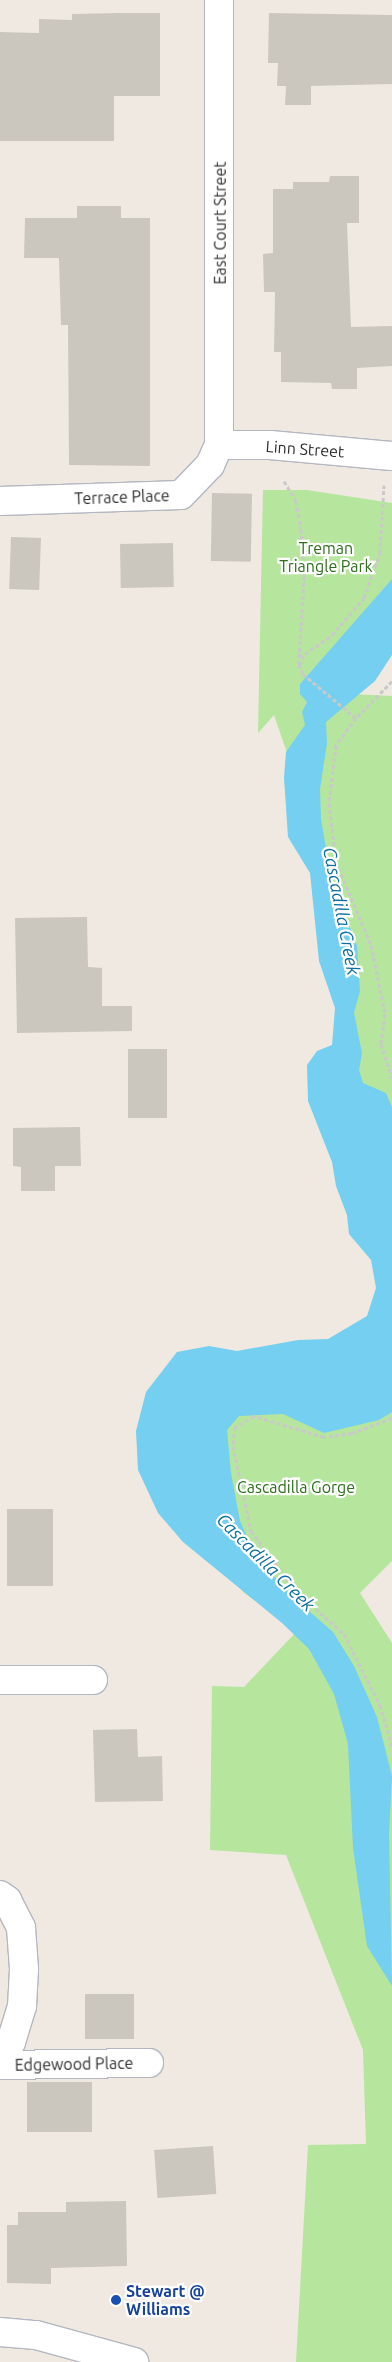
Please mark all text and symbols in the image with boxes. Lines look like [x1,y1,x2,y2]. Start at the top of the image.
street label: East Court Street [210,161,230,285]
street label: Linn Street [265,437,345,461]
street label: Terrace Place [74,486,170,508]
park label: Treman Triangle Park [279,538,373,576]
water label: Cascadilla Creek [319,845,365,977]
park label: Cascadilla Gorge [237,1477,355,1497]
water label: Cascadilla Creek [212,1508,320,1616]
street label: Edgewood Place [15,2053,133,2075]
place label: Stewart @ Williams [126,2281,205,2319]
marker: Stewart @ Williams [110,2294,122,2306]

